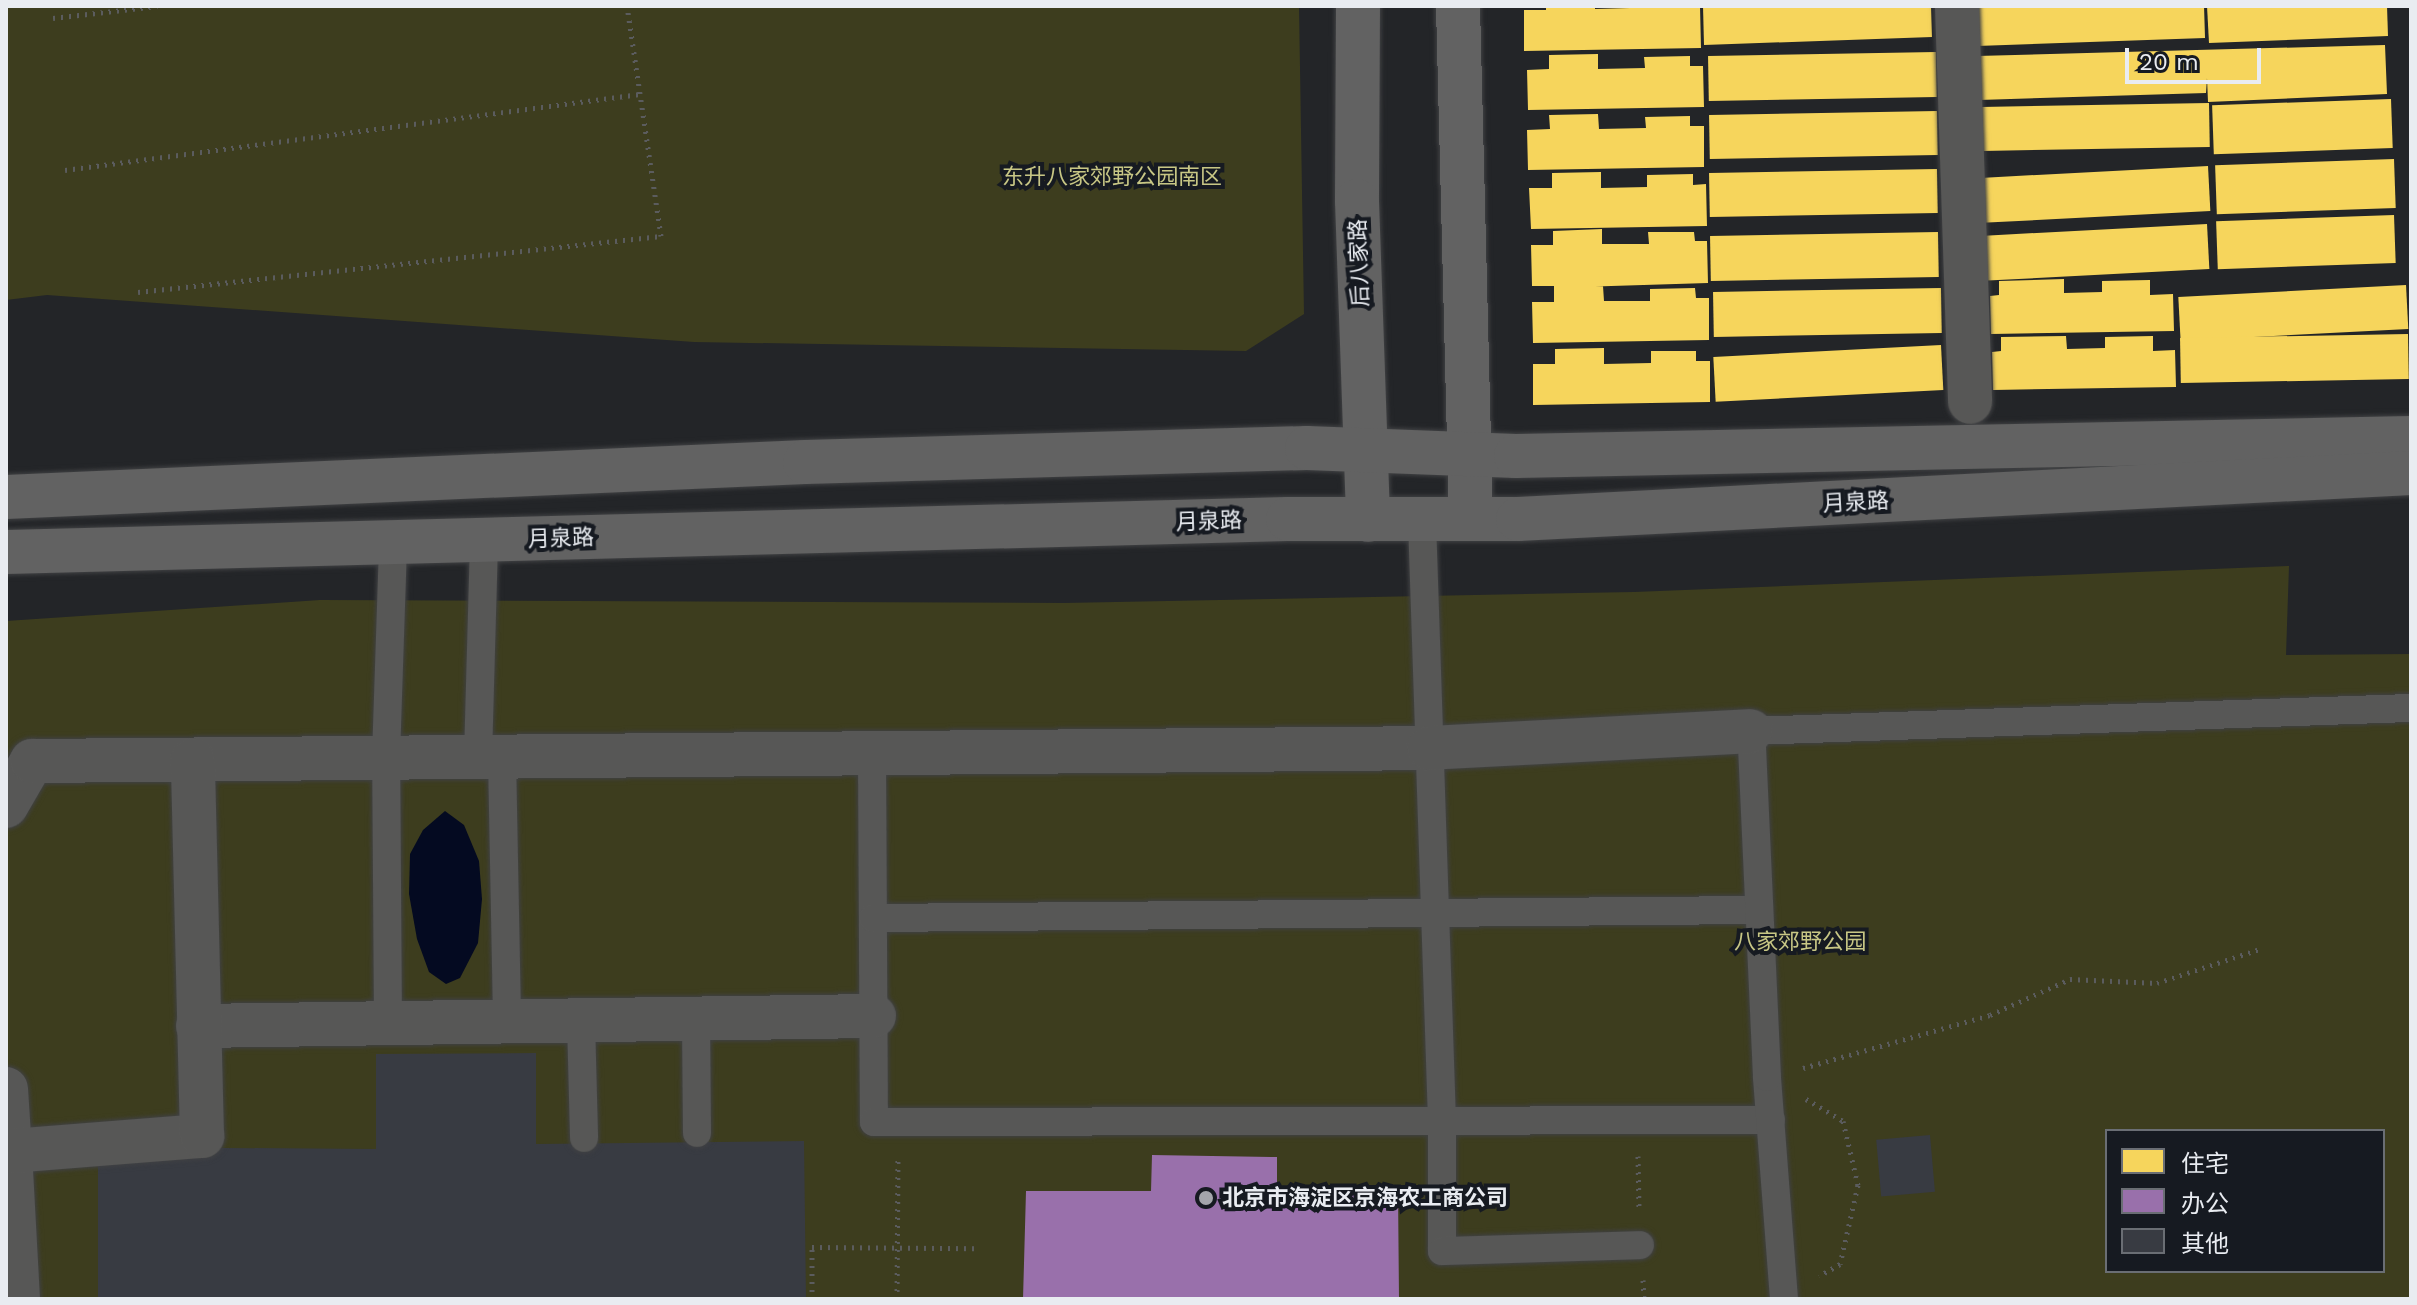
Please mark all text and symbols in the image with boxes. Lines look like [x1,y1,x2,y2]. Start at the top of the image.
scale bar [2129,32,2265,82]
text: 20 m [2139,48,2199,76]
park label: 东升八家郊野公园南区 [1002,164,1222,190]
street label: 后八家路 [1344,219,1374,307]
street label: 月泉路 [1822,487,1890,517]
street label: 月泉路 [1176,507,1242,535]
street label: 月泉路 [528,524,594,552]
park label: 八家郊野公园 [1734,929,1866,955]
legend [2105,1129,2385,1273]
text: 住宅 [2181,1150,2229,1178]
place label: 北京市海淀区京海农工商公司 [1222,1185,1508,1211]
marker: 北京市海淀区京海农工商公司 [1197,1189,1215,1207]
text: 办公 [2181,1190,2229,1218]
text: 其他 [2181,1230,2229,1258]

